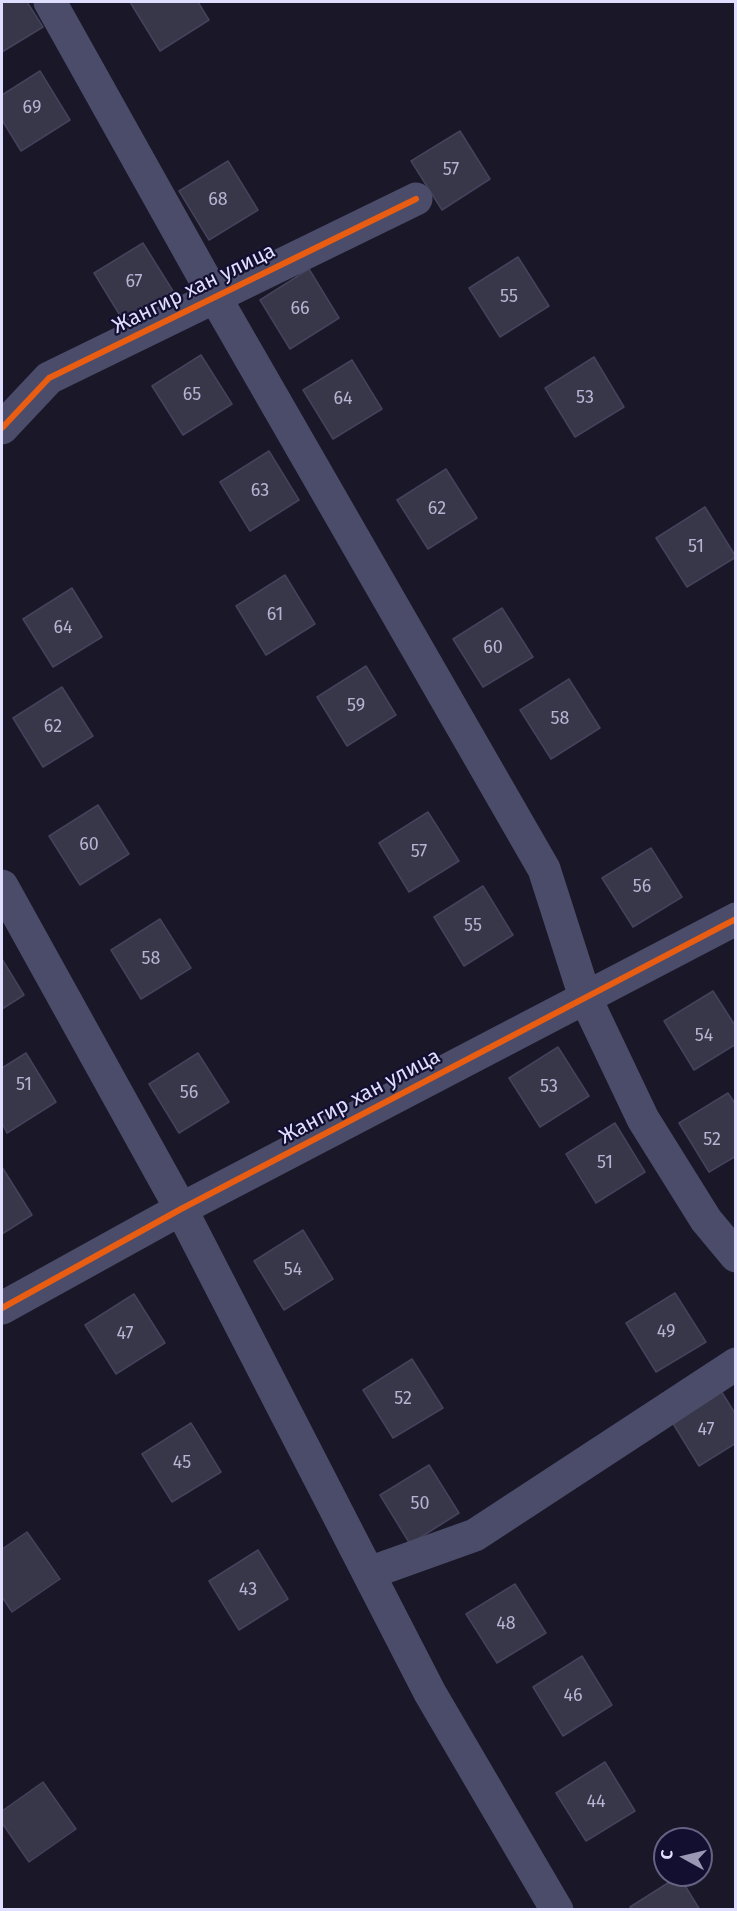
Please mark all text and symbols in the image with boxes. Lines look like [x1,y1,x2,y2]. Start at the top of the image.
house number: 69 [23,97,41,119]
house number: 57 [443,159,459,181]
house number: 68 [208,189,228,211]
street label: Жангир хан улица [108,239,280,339]
house number: 67 [125,271,143,293]
house number: 55 [500,286,518,308]
house number: 66 [290,298,310,320]
house number: 65 [183,384,201,406]
house number: 53 [576,387,594,409]
house number: 64 [333,388,353,410]
house number: 63 [251,480,269,502]
house number: 62 [428,498,446,520]
house number: 51 [688,536,704,558]
house number: 61 [267,604,283,626]
house number: 64 [53,617,73,639]
house number: 60 [483,637,503,659]
house number: 59 [347,695,365,717]
house number: 58 [551,708,569,730]
house number: 62 [44,716,62,738]
house number: 60 [79,834,99,856]
house number: 57 [411,841,427,863]
house number: 56 [633,876,651,898]
house number: 55 [464,915,482,937]
house number: 58 [142,948,160,970]
house number: 54 [695,1025,713,1047]
street label: Жангир хан улица [275,1044,445,1150]
house number: 51 [16,1074,32,1096]
house number: 53 [540,1076,558,1098]
house number: 56 [180,1082,198,1104]
house number: 52 [703,1129,721,1151]
house number: 51 [597,1152,613,1174]
house number: 54 [284,1259,302,1281]
house number: 49 [657,1321,675,1343]
house number: 47 [116,1323,134,1345]
house number: 52 [394,1388,412,1410]
house number: 47 [697,1419,715,1441]
house number: 45 [173,1452,191,1474]
house number: 50 [410,1493,430,1515]
house number: 43 [239,1579,257,1601]
house number: 48 [496,1613,516,1635]
house number: 46 [563,1685,583,1707]
house number: 44 [586,1791,606,1813]
north arrow [653,1827,713,1887]
text: С [657,1849,677,1861]

